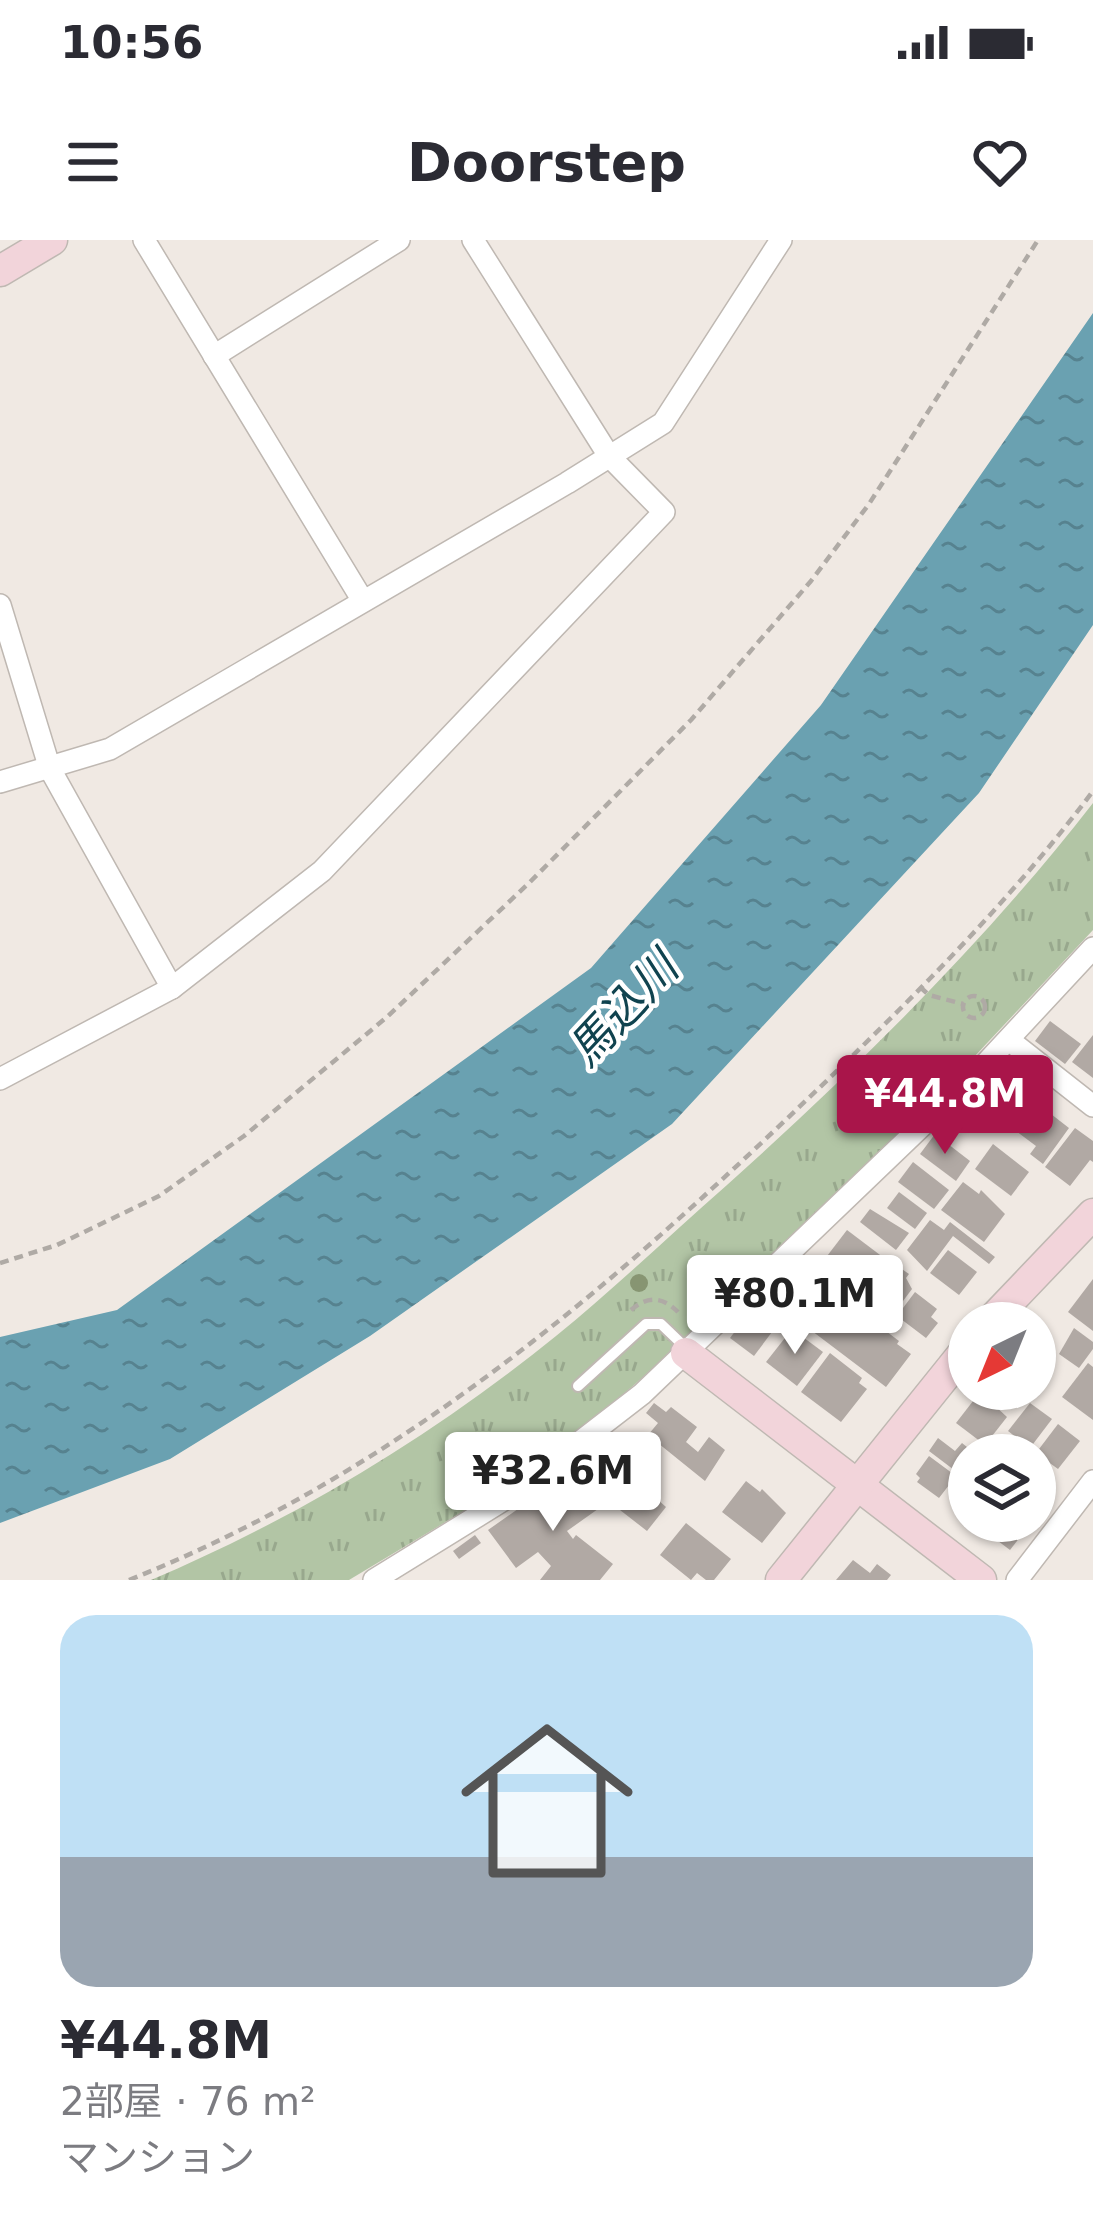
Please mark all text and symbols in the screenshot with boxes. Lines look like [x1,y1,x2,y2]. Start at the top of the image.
text: 10:56 [60,16,203,69]
icon: menu [60,129,126,195]
icon: heart [967,129,1033,195]
text: Doorstep [407,131,686,194]
water label: 馬込川 [558,939,691,1076]
pin: ¥44.8M [847,1055,1043,1157]
text: ¥44.8M [864,1071,1026,1116]
pin: ¥80.1M [697,1255,893,1357]
text: ¥80.1M [714,1271,876,1316]
north arrow [948,1302,1056,1410]
map controls [948,1302,1056,1542]
pin: ¥32.6M [455,1432,651,1534]
button: layers [948,1434,1056,1542]
text: ¥32.6M [472,1448,634,1493]
icon: home [439,1693,655,1909]
text: ¥44.8M [60,2011,272,2070]
text: 2部屋 · 76 m² [60,2079,316,2124]
text: マンション [60,2135,255,2180]

